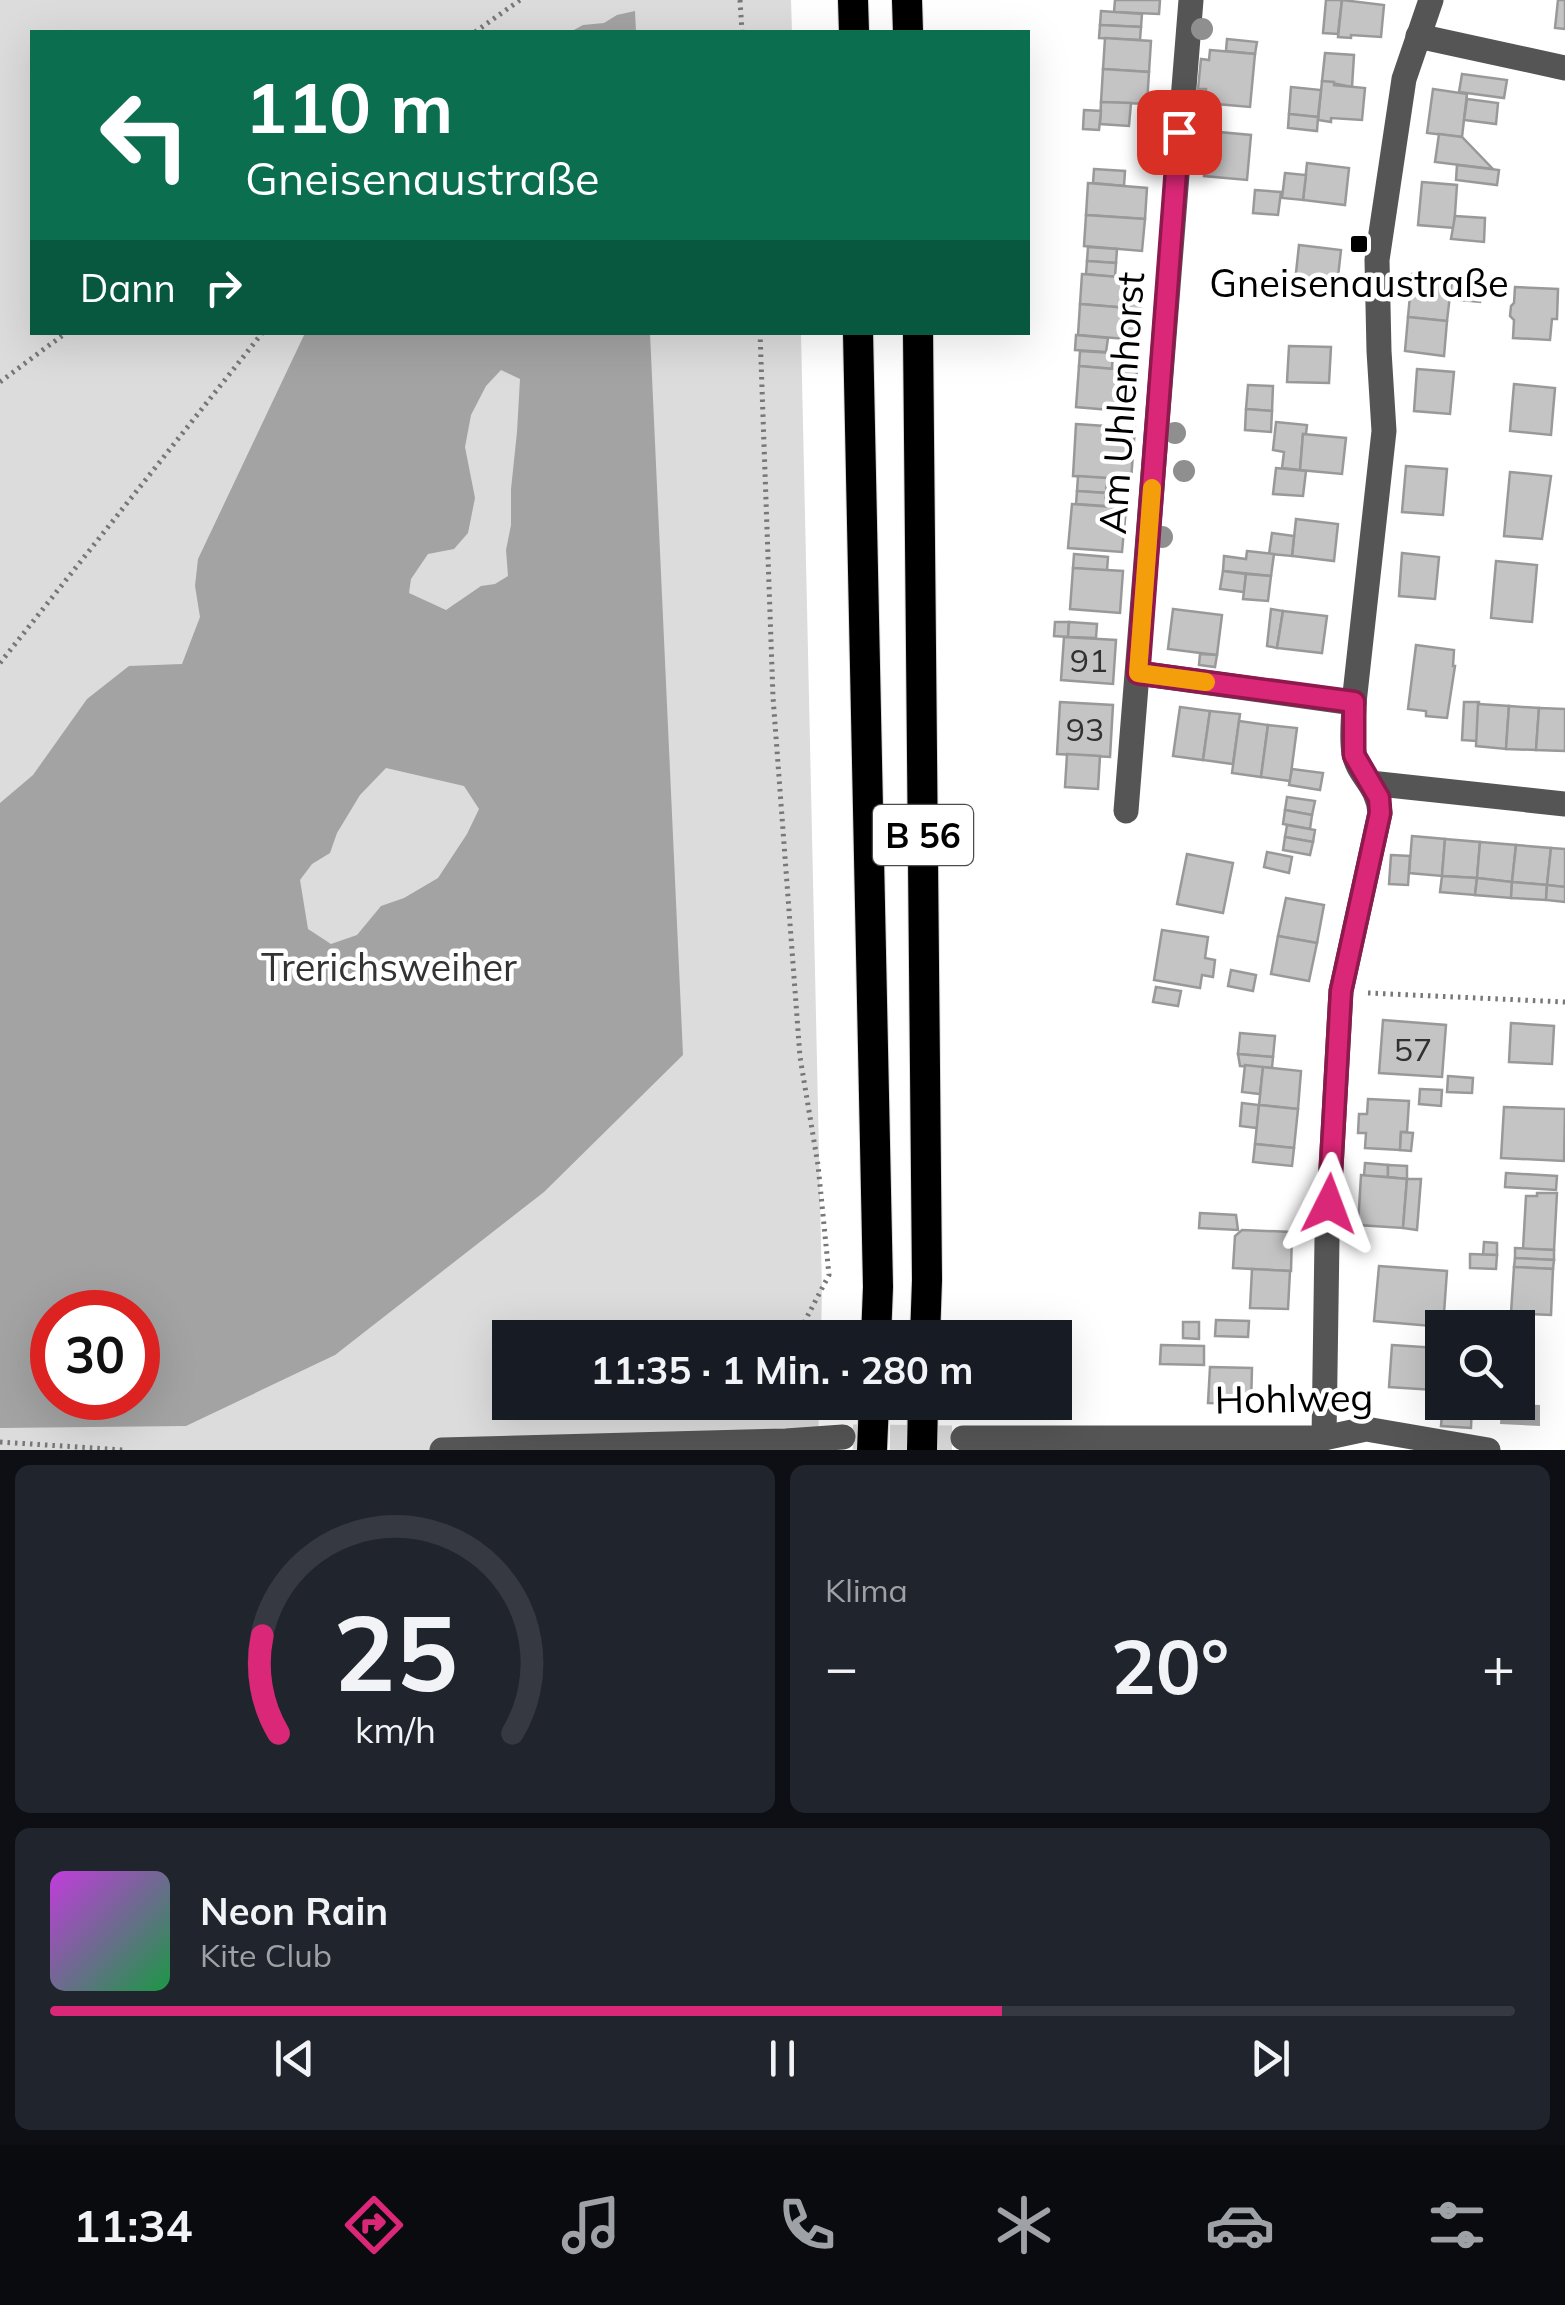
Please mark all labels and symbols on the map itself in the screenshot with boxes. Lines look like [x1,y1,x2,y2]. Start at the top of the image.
pin [1137,90,1222,175]
marker: Gneisenaustraße [1348,233,1370,255]
place label: Gneisenaustraße [1209,259,1509,307]
street label: Am Uhlenhorst [1088,270,1154,536]
house number: 91 [1070,640,1108,680]
house number: 93 [1066,709,1104,749]
road number: B 56 [873,805,973,865]
park label: Trerichsweiher [261,943,517,991]
house number: 57 [1394,1029,1432,1069]
position arrow [1277,1152,1381,1256]
speed limit sign: 30 [30,1290,160,1420]
street label: Hohlweg [1214,1373,1374,1423]

